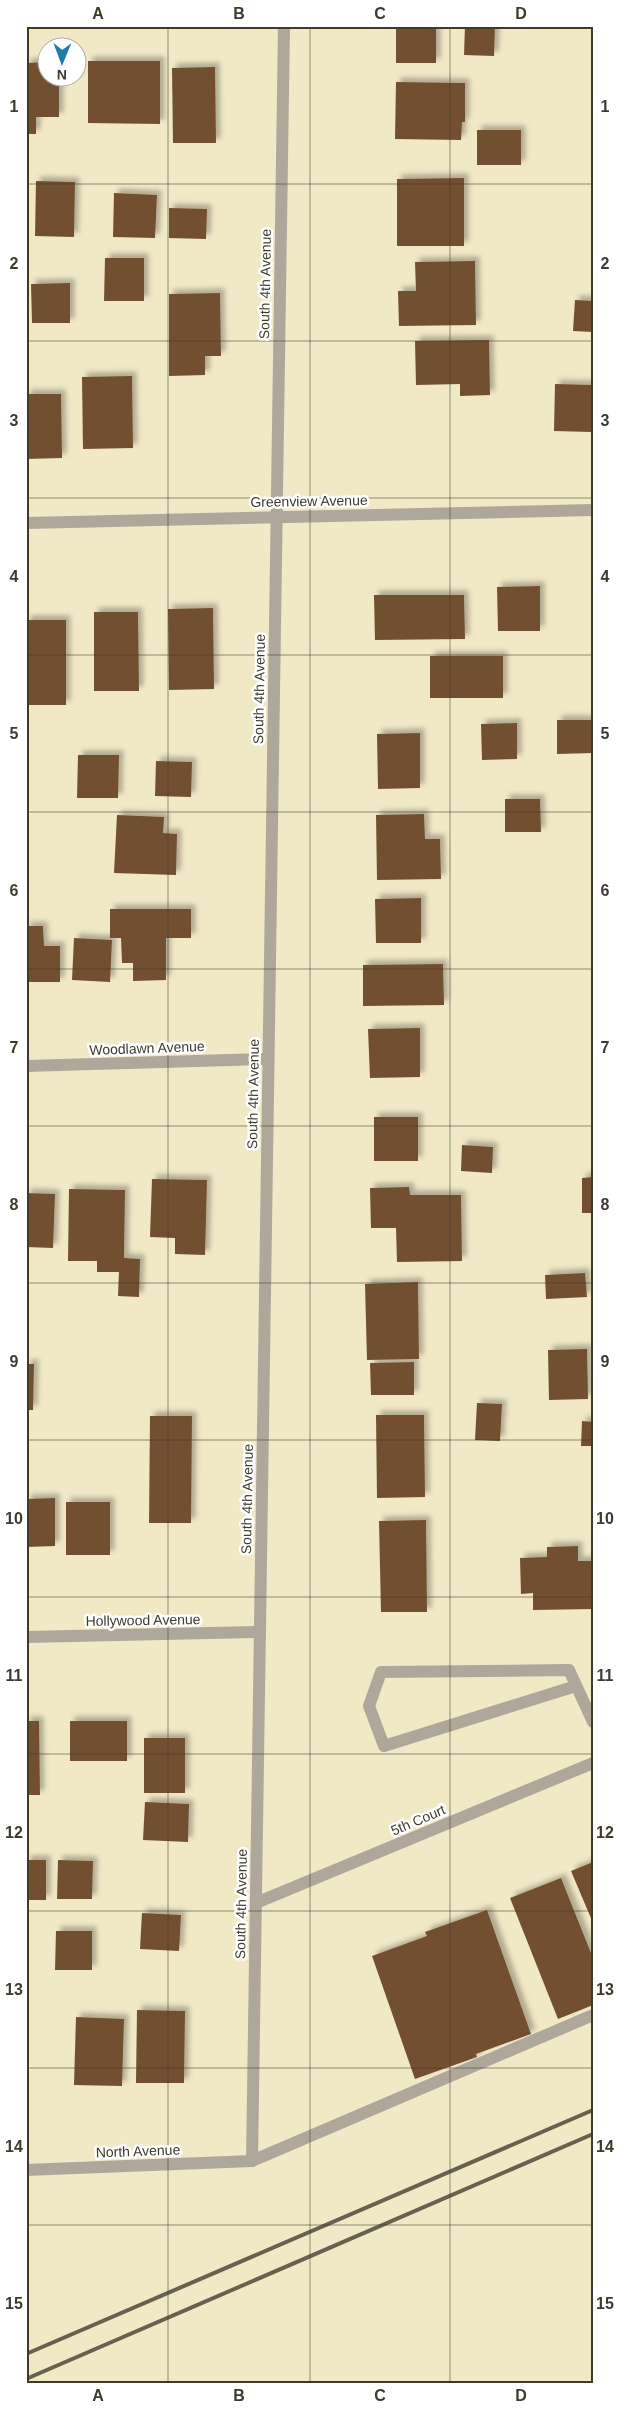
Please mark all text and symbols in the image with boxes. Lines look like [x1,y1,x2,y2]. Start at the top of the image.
text: A [92,5,104,22]
text: B [233,5,245,22]
text: C [374,5,386,22]
text: D [515,5,527,22]
north arrow [38,38,88,88]
text: N [57,67,67,83]
text: 1 [10,98,19,115]
text: 1 [601,98,610,115]
street label: South 4th Avenue [256,229,274,339]
text: 2 [10,255,19,272]
text: 2 [601,255,610,272]
text: 3 [10,412,19,429]
text: 3 [601,412,610,429]
street label: Greenview Avenue [250,492,368,510]
text: 4 [10,568,19,585]
text: 4 [601,568,610,585]
street label: South 4th Avenue [250,634,268,744]
text: 5 [10,725,19,742]
text: 5 [601,725,610,742]
text: 6 [10,882,19,899]
text: 6 [601,882,610,899]
street label: Woodlawn Avenue [89,1038,205,1058]
text: 7 [10,1039,19,1056]
street label: South 4th Avenue [244,1039,262,1149]
text: 7 [601,1039,610,1056]
text: 8 [10,1196,19,1213]
text: 8 [601,1196,610,1213]
text: 9 [10,1353,19,1370]
text: 9 [601,1353,610,1370]
street label: South 4th Avenue [238,1444,256,1554]
text: 10 [5,1510,23,1527]
text: 10 [596,1510,614,1527]
street label: Hollywood Avenue [85,1611,201,1629]
text: 11 [6,1667,23,1684]
text: 11 [597,1667,614,1684]
street label: 5th Court [388,1801,448,1839]
text: 12 [5,1824,23,1841]
text: 12 [596,1824,614,1841]
street label: South 4th Avenue [232,1849,250,1959]
text: 13 [5,1981,23,1998]
text: 13 [596,1981,614,1998]
text: 14 [5,2138,23,2155]
text: 14 [596,2138,614,2155]
street label: North Avenue [95,2142,181,2160]
text: 15 [5,2295,23,2312]
text: 15 [596,2295,614,2312]
text: A [92,2387,104,2404]
text: B [233,2387,245,2404]
text: C [374,2387,386,2404]
text: D [515,2387,527,2404]

